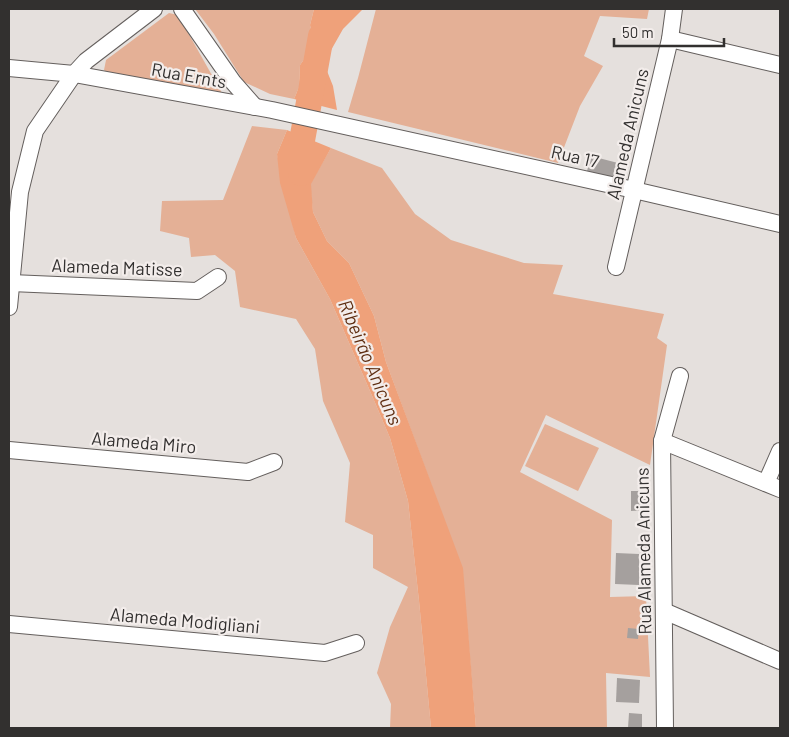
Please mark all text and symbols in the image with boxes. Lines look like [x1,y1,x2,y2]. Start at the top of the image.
scale bar [614,15,724,47]
text: 50 m [622,23,654,41]
street label: Rua Ernts [150,58,228,92]
street label: Alameda Anicuns [601,66,653,202]
street label: Rua 17 [549,140,601,172]
street label: Alameda Matisse [51,254,183,280]
water label: Ribeirão Anicuns [334,296,408,428]
street label: Alameda Miro [91,426,197,458]
street label: Rua Alameda Anicuns [631,467,655,635]
street label: Alameda Modigliani [109,602,261,638]

